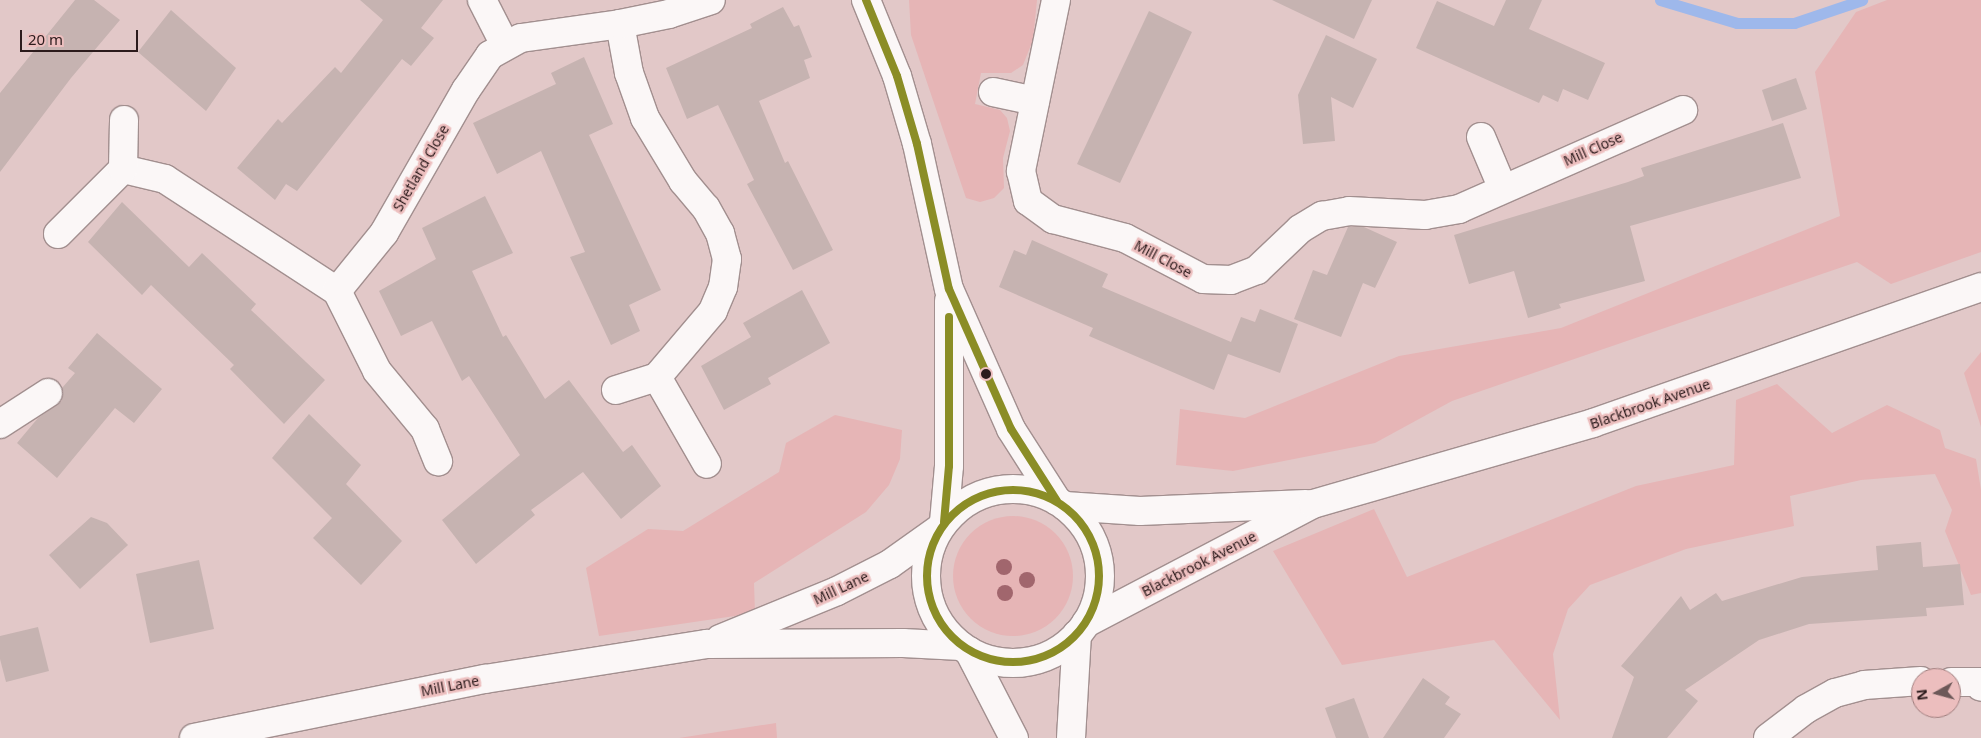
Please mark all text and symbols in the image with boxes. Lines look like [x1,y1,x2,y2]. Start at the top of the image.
scale bar [22,20,140,52]
text: 20 m [28,29,63,49]
street label: Shetland Close [389,122,453,214]
street label: Mill Close [1561,129,1625,169]
street label: Mill Close [1131,237,1195,281]
unlabelled marker [981,369,991,379]
street label: Blackbrook Avenue [1588,376,1712,432]
street label: Blackbrook Avenue [1139,528,1259,600]
street label: Mill Lane [811,568,871,608]
north arrow [1911,668,1961,718]
street label: Mill Lane [419,672,481,700]
text: N [1911,688,1932,702]

